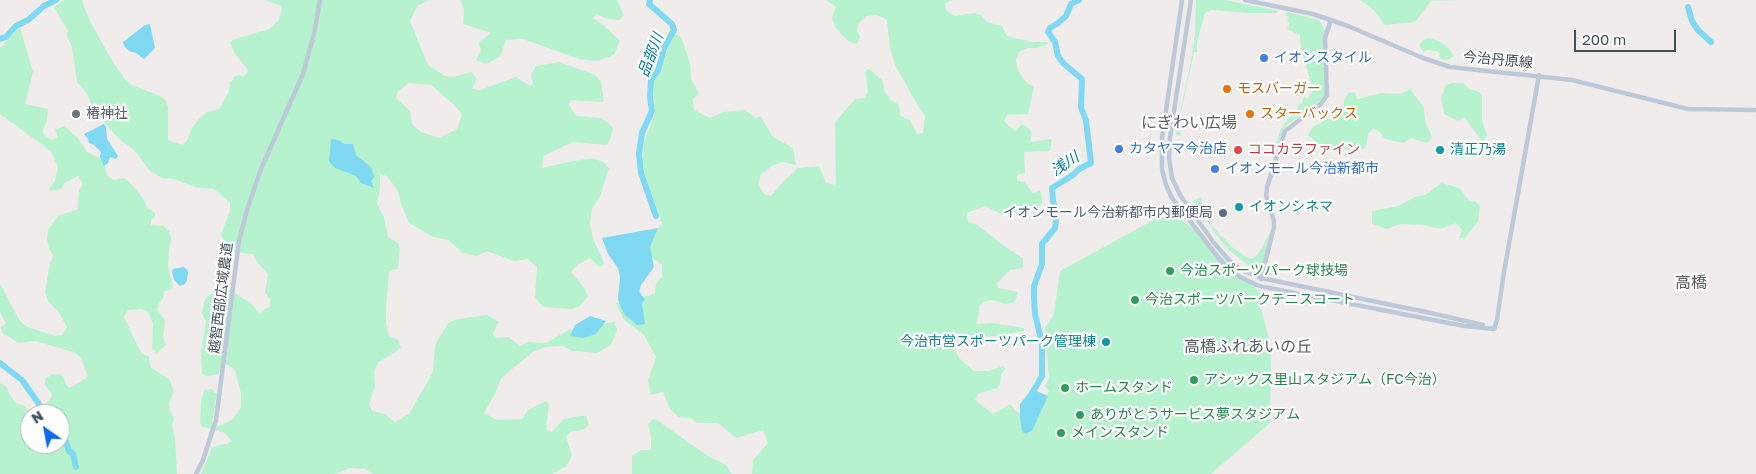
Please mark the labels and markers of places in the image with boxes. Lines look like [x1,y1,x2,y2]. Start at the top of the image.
place label: イオンスタイル [1274,50,1372,66]
marker: イオンスタイル [1258,52,1270,64]
place label: モスバーガー [1237,81,1321,97]
marker: モスバーガー [1221,83,1233,95]
place label: 椿神社 [86,106,128,122]
place label: スターバックス [1260,106,1358,122]
marker: 椿神社 [70,108,82,120]
marker: スターバックス [1244,108,1256,120]
place label: カタヤマ今治店 [1129,141,1227,157]
place label: ココカラファイン [1248,142,1360,158]
place label: 清正乃湯 [1450,142,1506,158]
marker: カタヤマ今治店 [1113,143,1125,155]
marker: ココカラファイン [1232,144,1244,156]
marker: 清正乃湯 [1434,144,1446,156]
place label: イオンモール今治新都市 [1225,161,1379,177]
marker: イオンモール今治新都市 [1209,163,1221,175]
place label: イオンシネマ [1249,199,1333,215]
marker: イオンシネマ [1233,201,1245,213]
place label: イオンモール今治新都市内郵便局 [1003,205,1213,221]
marker: イオンモール今治新都市内郵便局 [1217,207,1229,219]
place label: 今治スポーツパーク球技場 [1180,263,1348,279]
marker: 今治スポーツパーク球技場 [1164,265,1176,277]
place label: 今治スポーツパークテニスコート [1145,292,1355,308]
marker: 今治スポーツパークテニスコート [1129,294,1141,306]
place label: 今治市営スポーツパーク管理棟 [900,334,1096,350]
marker: 今治市営スポーツパーク管理棟 [1100,336,1112,348]
place label: アシックス里山スタジアム（FC今治） [1204,372,1446,388]
marker: アシックス里山スタジアム（FC今治） [1188,374,1200,386]
place label: ホームスタンド [1075,380,1173,396]
marker: ホームスタンド [1059,382,1071,394]
place label: ありがとうサービス夢スタジアム [1090,407,1300,423]
marker: ありがとうサービス夢スタジアム [1074,409,1086,421]
place label: メインスタンド [1071,425,1169,441]
marker: メインスタンド [1055,427,1067,439]

